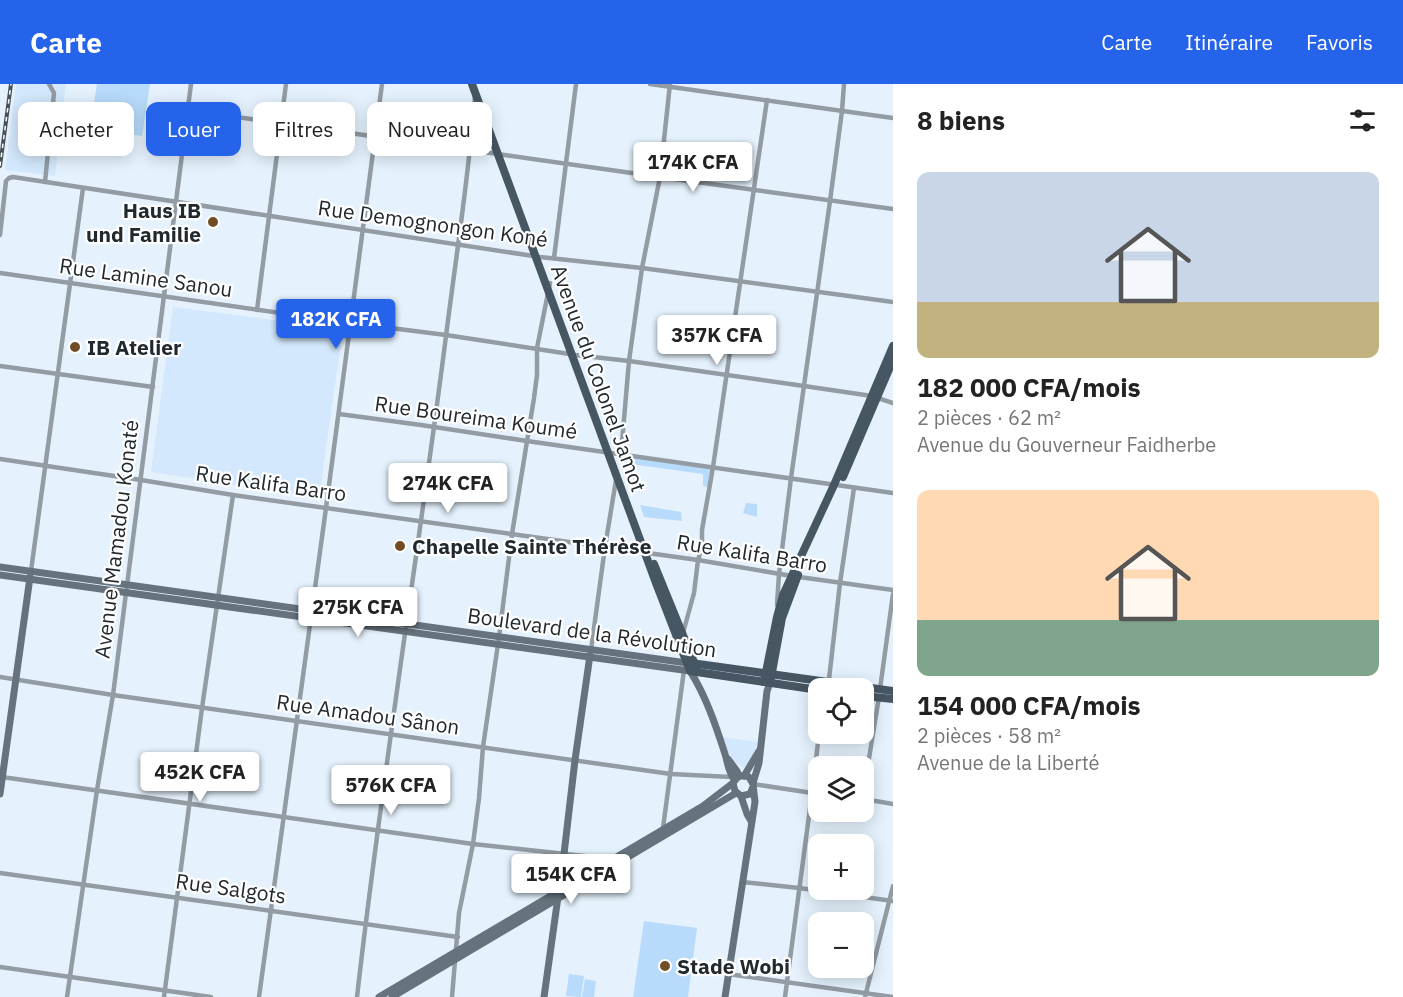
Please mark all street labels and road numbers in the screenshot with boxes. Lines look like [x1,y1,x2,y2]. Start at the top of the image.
street label: Rue Demognongon Koné [316,193,550,253]
street label: Rue Lamine Sanou [58,251,234,303]
street label: Avenue du Colonel Jamot [545,260,653,496]
street label: Rue Boureima Koumé [373,389,579,445]
street label: Avenue Mamadou Konaté [87,418,145,660]
street label: Rue Kalifa Barro [194,459,348,507]
street label: Rue Kalifa Barro [675,527,829,579]
street label: Boulevard de la Révolution [466,601,718,663]
street label: Rue Amadou Sânon [275,687,461,741]
street label: Rue Salgots [174,866,288,910]

